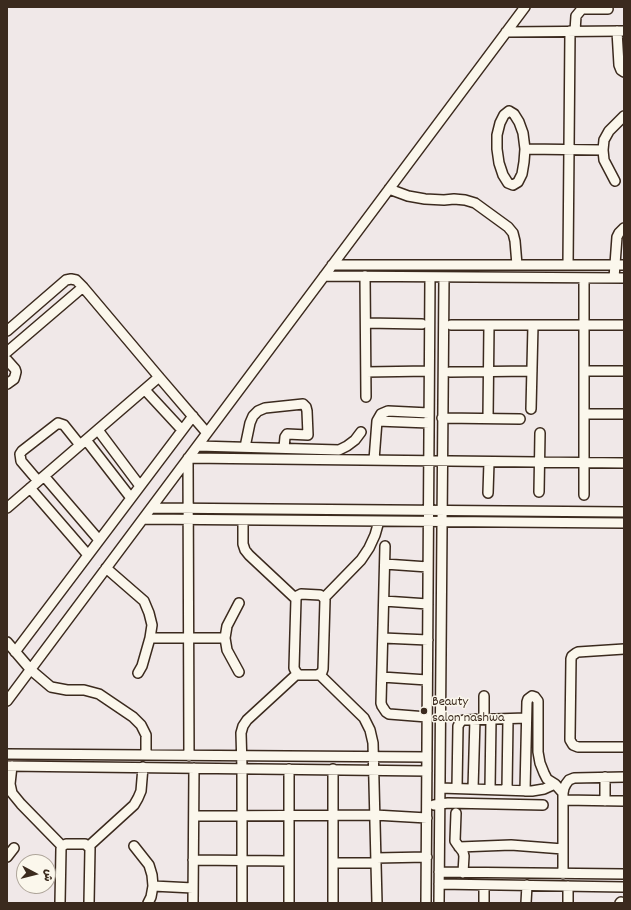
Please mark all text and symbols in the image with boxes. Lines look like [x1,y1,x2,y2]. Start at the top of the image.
place label: Beauty salon nashwa [432,695,505,728]
marker: Beauty salon nashwa [419,706,429,716]
north arrow [16,854,56,894]
text: ش [38,868,56,882]

